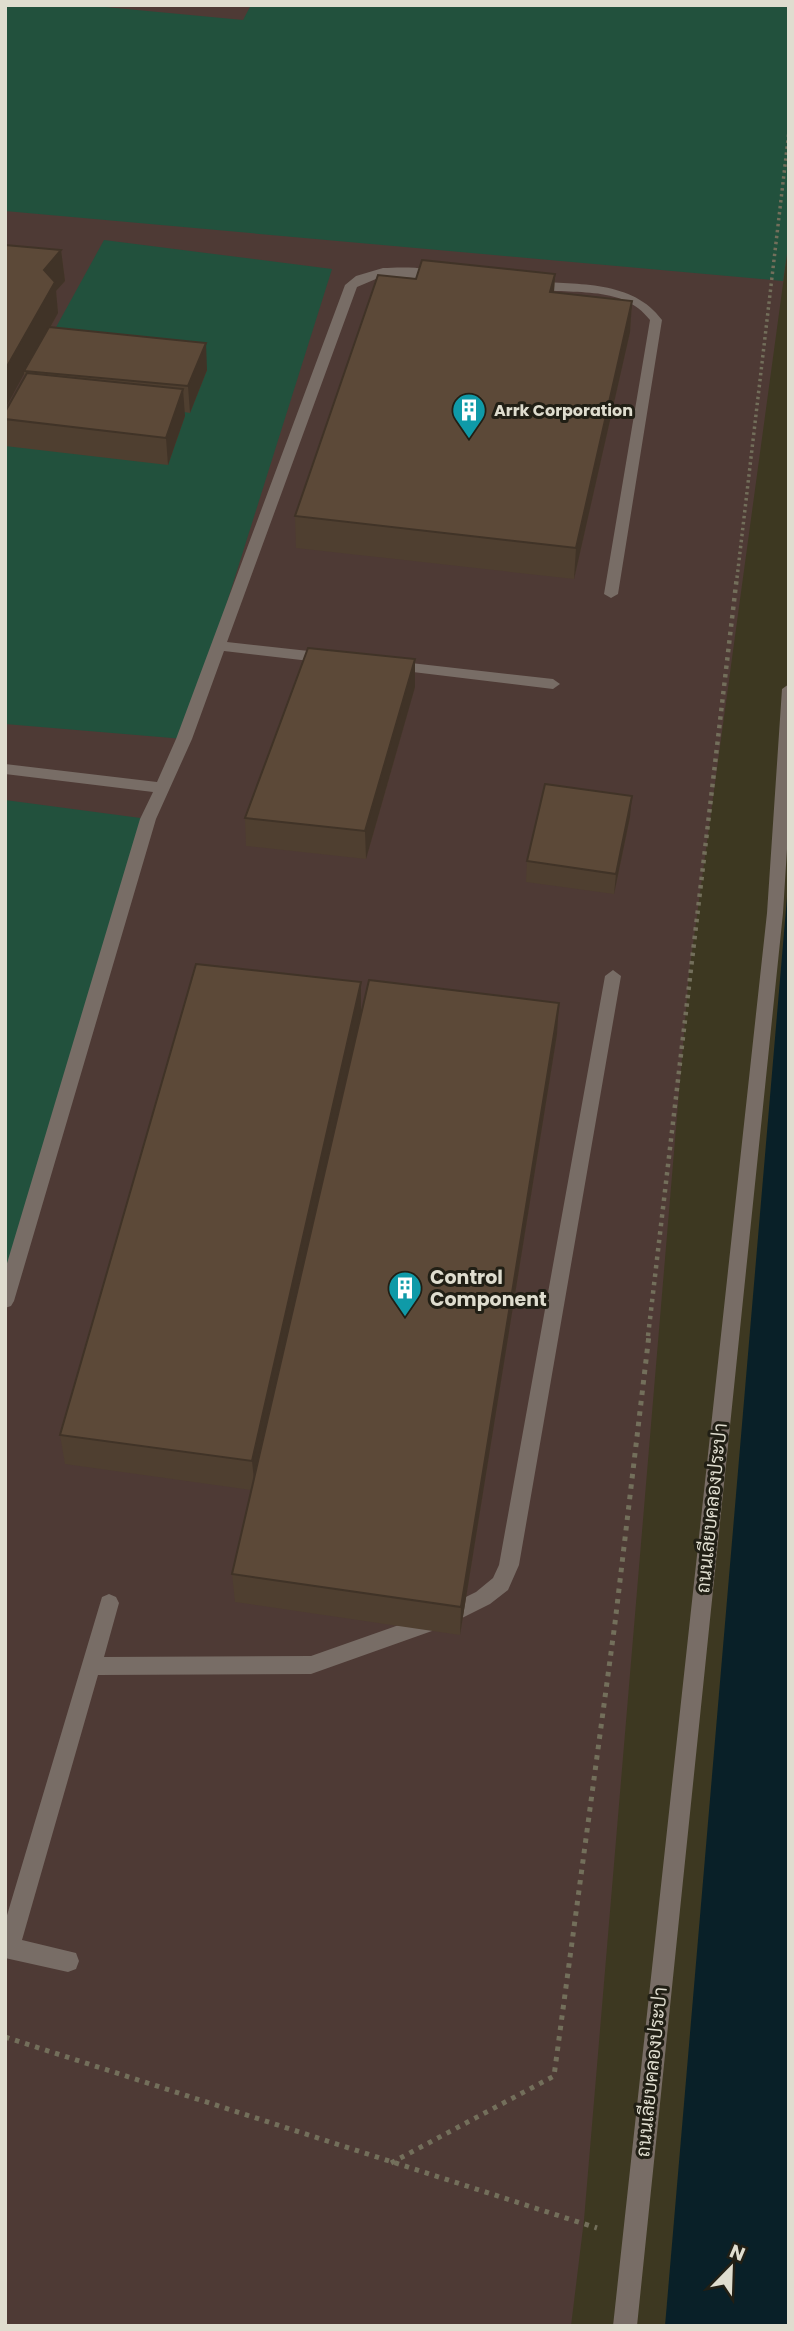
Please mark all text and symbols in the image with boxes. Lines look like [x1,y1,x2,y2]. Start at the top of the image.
building icon: Arrk Corporation [450,391,488,440]
place label: Arrk Corporation [494,399,633,422]
place label: Control Component [430,1264,547,1313]
building icon: Control Component [386,1269,424,1318]
street label: ถนนเลียบคลองประปา [689,1422,734,1594]
street label: ถนนเลียบคลองประปา [629,1986,674,2158]
north arrow [696,2233,766,2303]
text: N [726,2238,749,2268]

